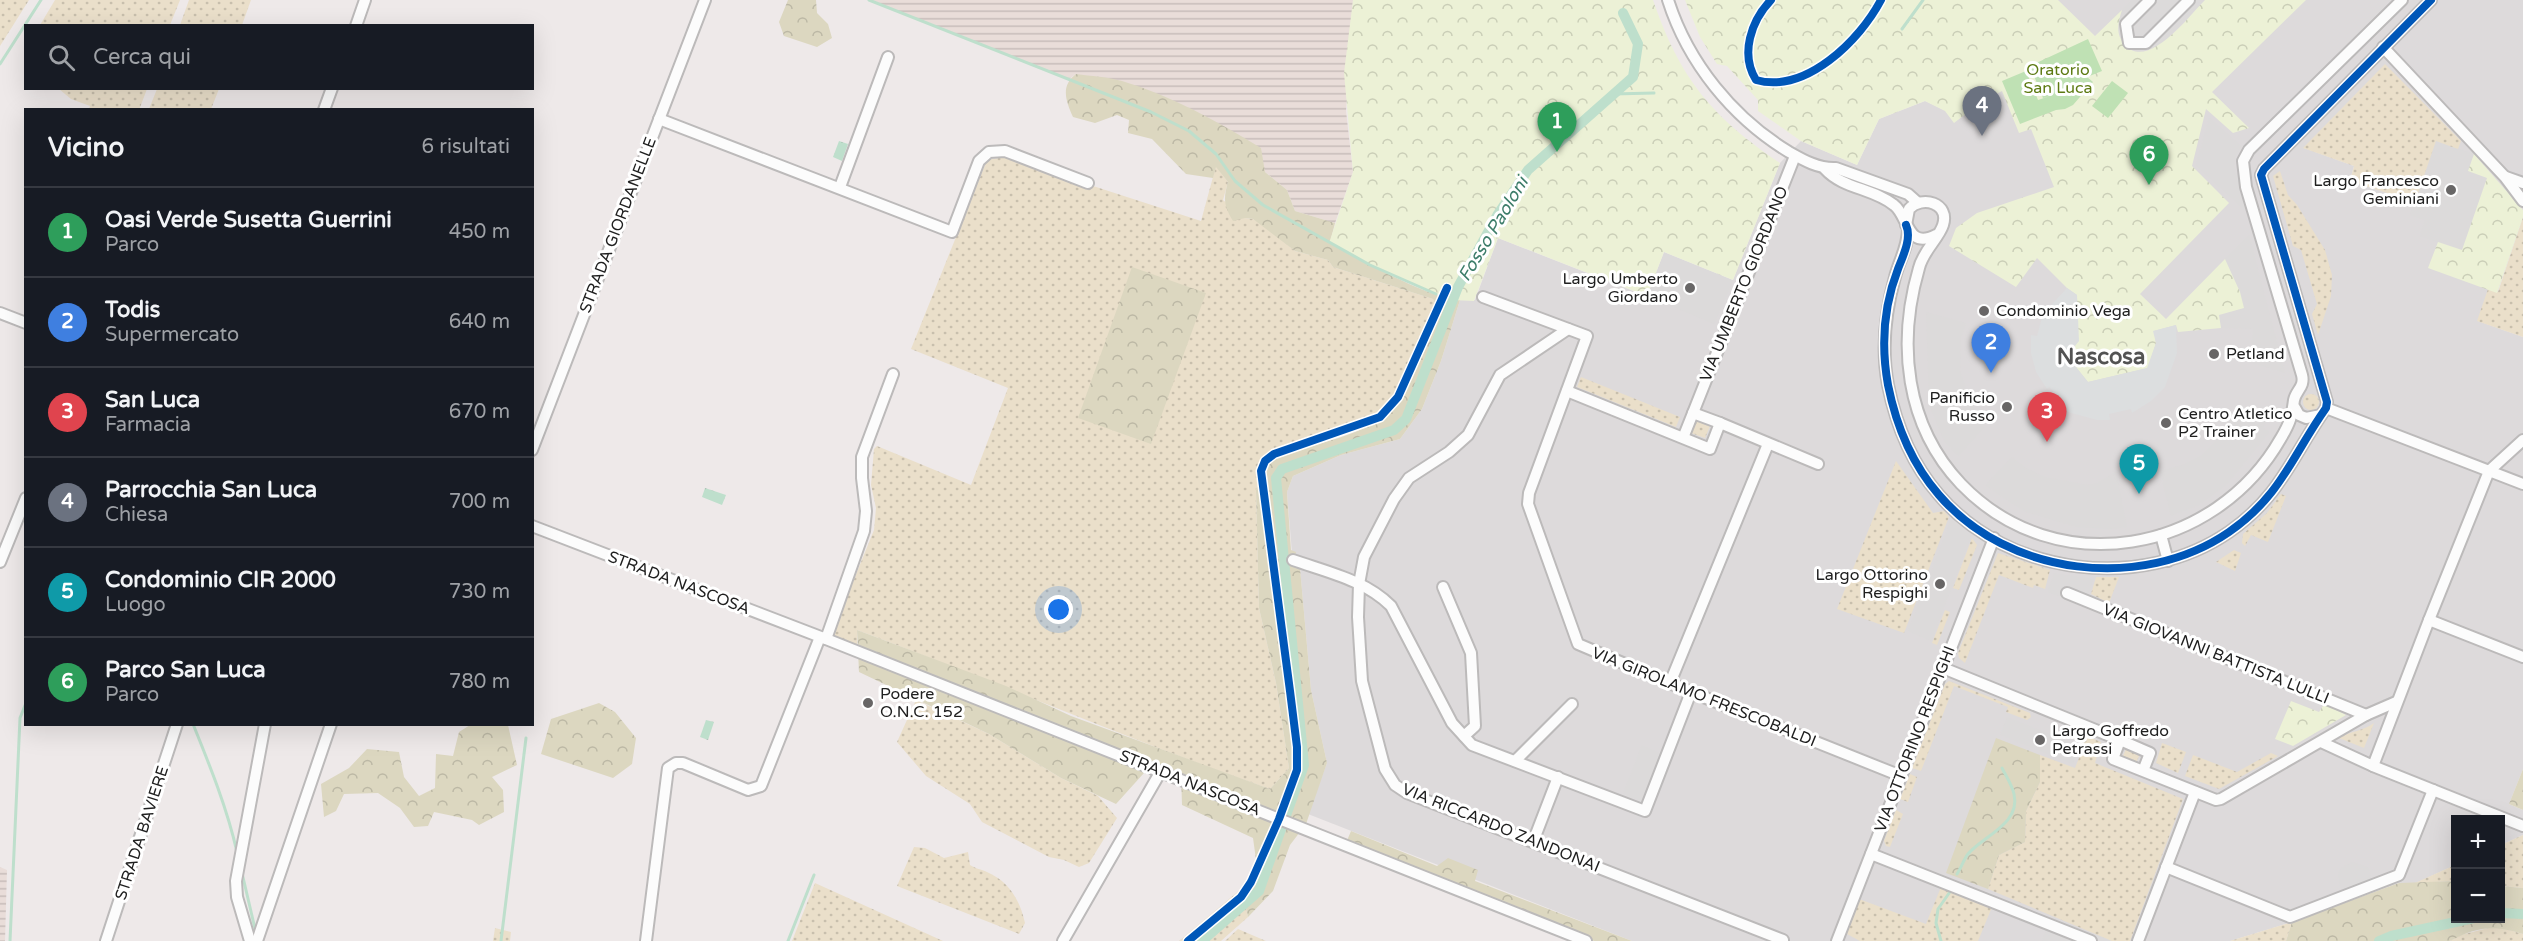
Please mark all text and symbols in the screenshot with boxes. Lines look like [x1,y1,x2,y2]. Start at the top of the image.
search box [24,24,534,90]
icon: search [45,41,78,74]
text: Cerca qui [93,44,191,70]
park label: Oratorio San Luca [2023,60,2093,98]
pin: 4 [1962,86,2002,136]
pin: 1 [1538,102,1576,152]
text: Vicino [48,132,124,163]
street label: STRADA GIORDANELLE [575,134,661,316]
text: 6 risultati [422,135,510,159]
pin: 6 [2130,136,2168,185]
water label: Fosso Paoloni [1453,171,1534,285]
place label: Largo Francesco Geminiani [2313,171,2439,209]
street label: VIA UMBERTO GIORDANO [1696,183,1792,385]
marker: Largo Francesco Geminiani [2444,183,2458,197]
text: Oasi Verde Susetta Guerrini [105,207,392,233]
text: 1 [61,220,74,244]
text: 450 m [449,220,510,244]
text: Parco [105,233,159,257]
place label: Largo Umberto Giordano [1562,269,1678,307]
marker: Largo Umberto Giordano [1683,281,1697,295]
text: Todis [105,297,160,323]
place label: Condominio Vega [1996,301,2131,321]
marker: Condominio Vega [1977,304,1991,318]
text: 2 [61,310,74,334]
text: 640 m [449,310,510,334]
text: Supermercato [105,323,239,347]
pin: 2 [1972,324,2010,373]
district label: Nascosa [2057,344,2145,370]
place label: Petland [2226,344,2285,364]
marker: Petland [2207,347,2221,361]
text: San Luca [105,387,200,413]
place label: Panificio Russo [1930,388,1995,426]
pin: 3 [2028,392,2066,442]
text: 3 [61,400,74,424]
text: 670 m [449,400,510,424]
marker: Panificio Russo [2000,400,2014,414]
place label: Centro Atletico P2 Trainer [2178,404,2292,442]
text: Farmacia [105,413,191,437]
marker: Centro Atletico P2 Trainer [2159,416,2173,430]
pin: 5 [2120,444,2158,494]
text: Parrocchia San Luca [105,477,317,503]
text: 4 [61,490,74,514]
text: 700 m [449,490,510,514]
text: Chiesa [105,503,168,527]
street label: STRADA NASCOSA [605,547,753,619]
place label: Largo Ottorino Respighi [1816,565,1928,603]
text: Condominio CIR 2000 [105,567,336,593]
marker: Largo Ottorino Respighi [1933,577,1947,591]
text: 5 [61,580,74,604]
text: 730 m [449,580,510,604]
text: Luogo [105,593,166,617]
your location [1044,595,1073,624]
street label: VIA GIOVANNI BATTISTA LULLI [2100,599,2332,709]
street label: VIA GIROLAMO FRESCOBALDI [1589,643,1819,751]
street label: VIA OTTORINO RESPIGHI [1870,643,1960,835]
text: Parco San Luca [105,657,266,683]
text: 6 [61,670,74,694]
text: 780 m [449,670,510,694]
text: Parco [105,683,159,707]
place label: Podere O.N.C. 152 [880,684,963,722]
marker: Podere O.N.C. 152 [861,696,875,710]
place label: Largo Goffredo Petrassi [2052,721,2169,759]
marker: Largo Goffredo Petrassi [2033,733,2047,747]
street label: STRADA NASCOSA [1117,746,1264,820]
street label: STRADA BAVIERE [111,763,173,903]
street label: VIA RICCARDO ZANDONAI [1399,779,1603,877]
map controls [2451,815,2505,923]
button: + [2451,815,2505,869]
button: − [2451,869,2505,923]

